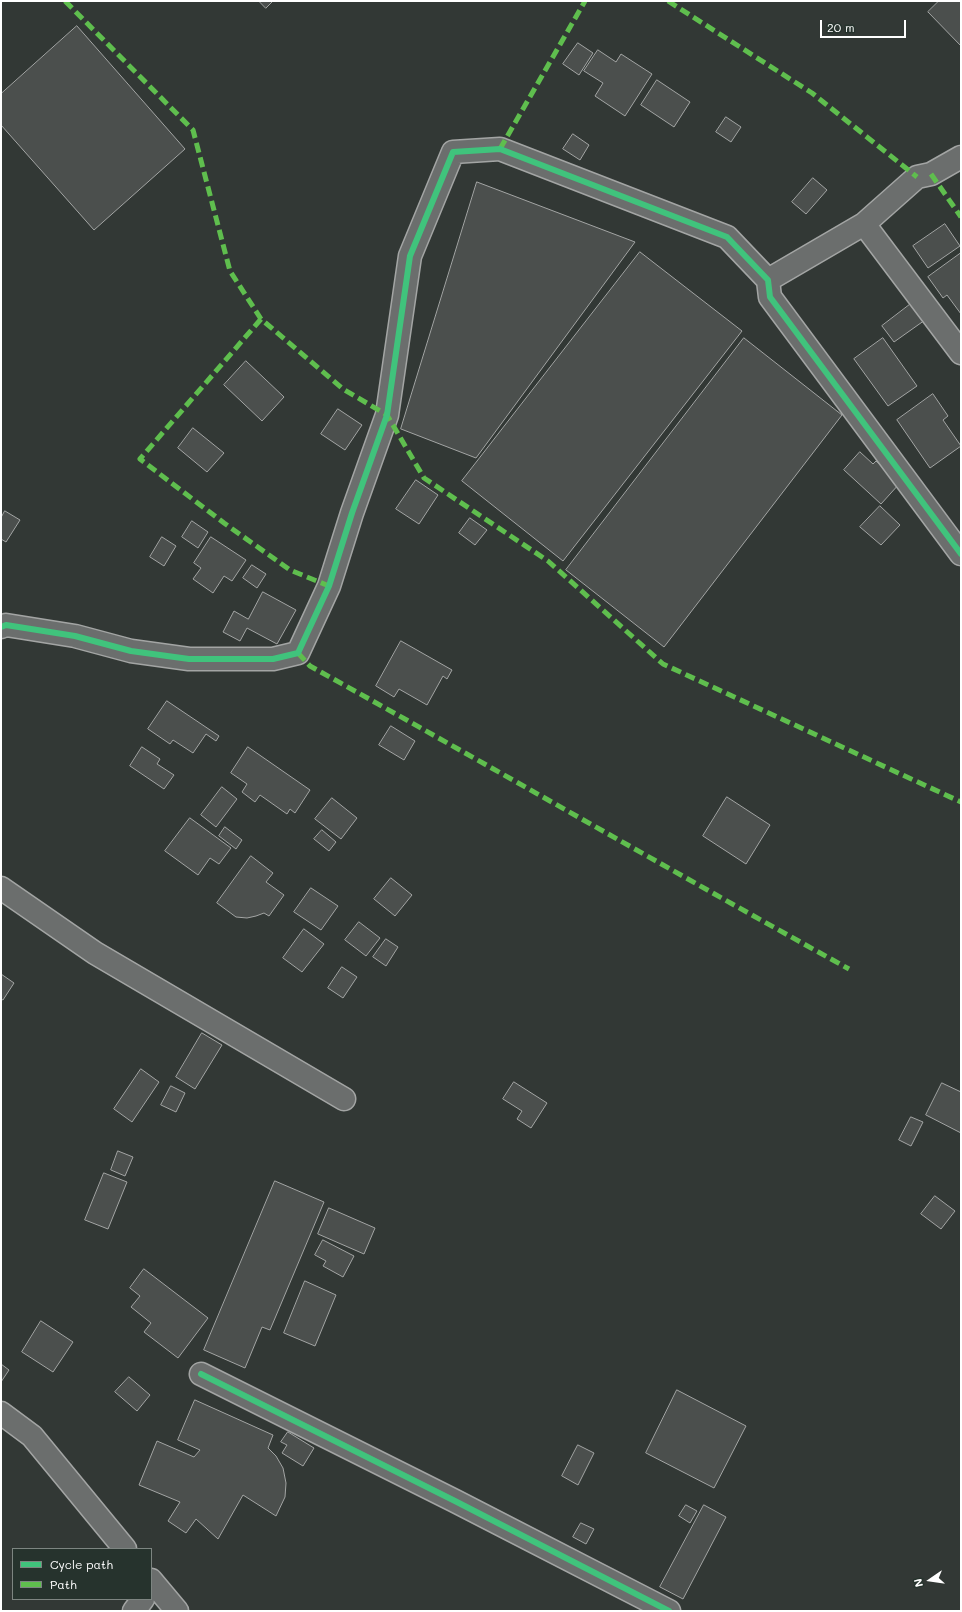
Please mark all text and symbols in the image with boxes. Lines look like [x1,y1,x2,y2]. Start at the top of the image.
scale bar [822,12,908,38]
text: 20 m [827,19,855,35]
legend [12,1548,152,1600]
text: Cycle path [50,1556,113,1572]
north arrow [910,1560,950,1600]
text: Path [50,1576,77,1592]
text: N [910,1577,926,1589]

